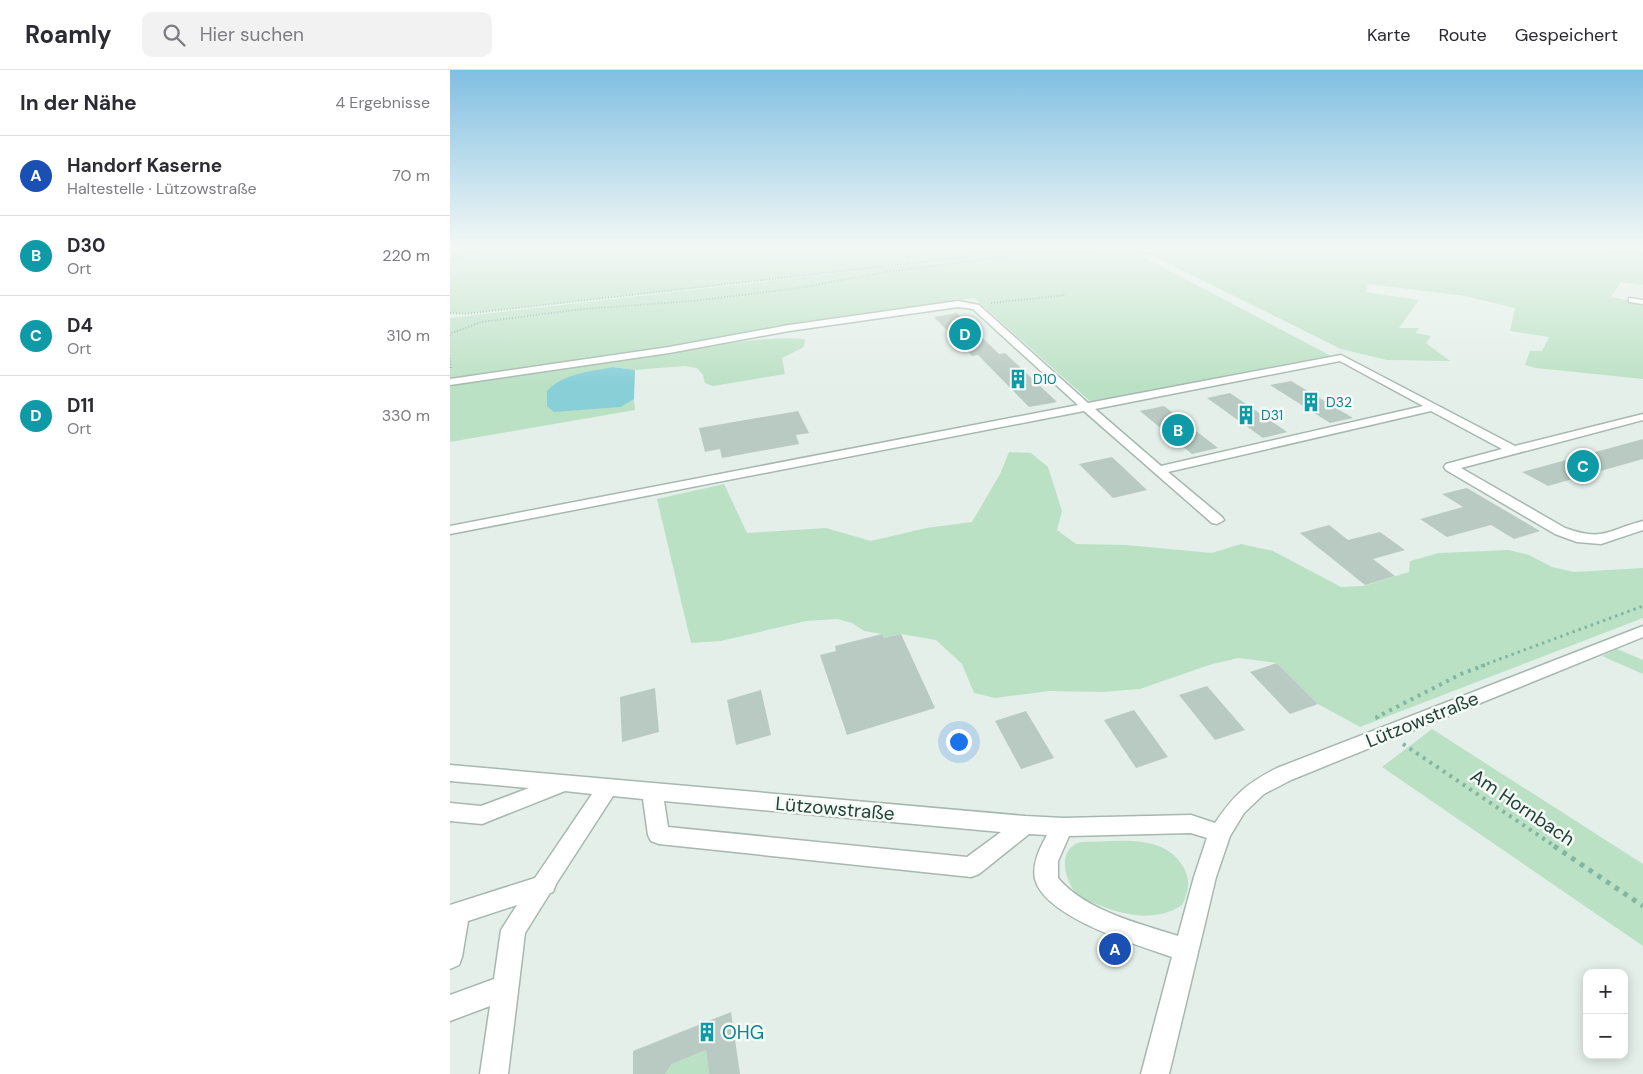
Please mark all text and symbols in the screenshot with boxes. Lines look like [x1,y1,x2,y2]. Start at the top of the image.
search box [142,12,492,57]
text: Roamly [25,19,112,50]
icon: search [160,21,188,49]
text: Hier suchen [200,22,304,47]
text: Karte [1367,23,1411,47]
text: Route [1439,23,1487,47]
text: Gespeichert [1515,23,1618,47]
text: In der Nähe [20,89,137,117]
text: 4 Ergebnisse [335,92,430,113]
text: Handorf Kaserne [67,153,222,178]
text: A [30,165,42,186]
text: 70 m [392,165,430,186]
text: Haltestelle · Lützowstraße [67,178,257,199]
text: D30 [67,233,105,258]
text: B [31,245,41,266]
text: 220 m [382,245,430,266]
text: Ort [67,258,92,279]
text: D4 [67,313,93,338]
pin: D [949,315,981,353]
text: C [30,325,42,346]
text: 310 m [386,325,430,346]
text: Ort [67,338,92,359]
building icon: D10 [1007,368,1029,390]
place label: D10 [1033,370,1057,388]
building icon: D32 [1300,391,1322,413]
text: D11 [67,393,94,418]
place label: D32 [1326,393,1352,411]
building icon: D31 [1235,404,1257,426]
text: D [30,405,42,426]
text: 330 m [382,405,430,426]
place label: D31 [1261,406,1283,424]
pin: B [1162,411,1194,449]
text: Ort [67,418,92,439]
pin: C [1567,447,1599,485]
street label: Lützowstraße [1362,685,1482,753]
your location [946,729,972,755]
street label: Am Hornbach [1466,763,1580,852]
street label: Lützowstraße [774,791,896,826]
pin: A [1099,930,1131,968]
map controls [1583,969,1628,1059]
button: + [1583,969,1628,1014]
button: − [1583,1014,1628,1059]
place label: OHG [722,1020,764,1045]
building icon: OHG [696,1021,718,1043]

